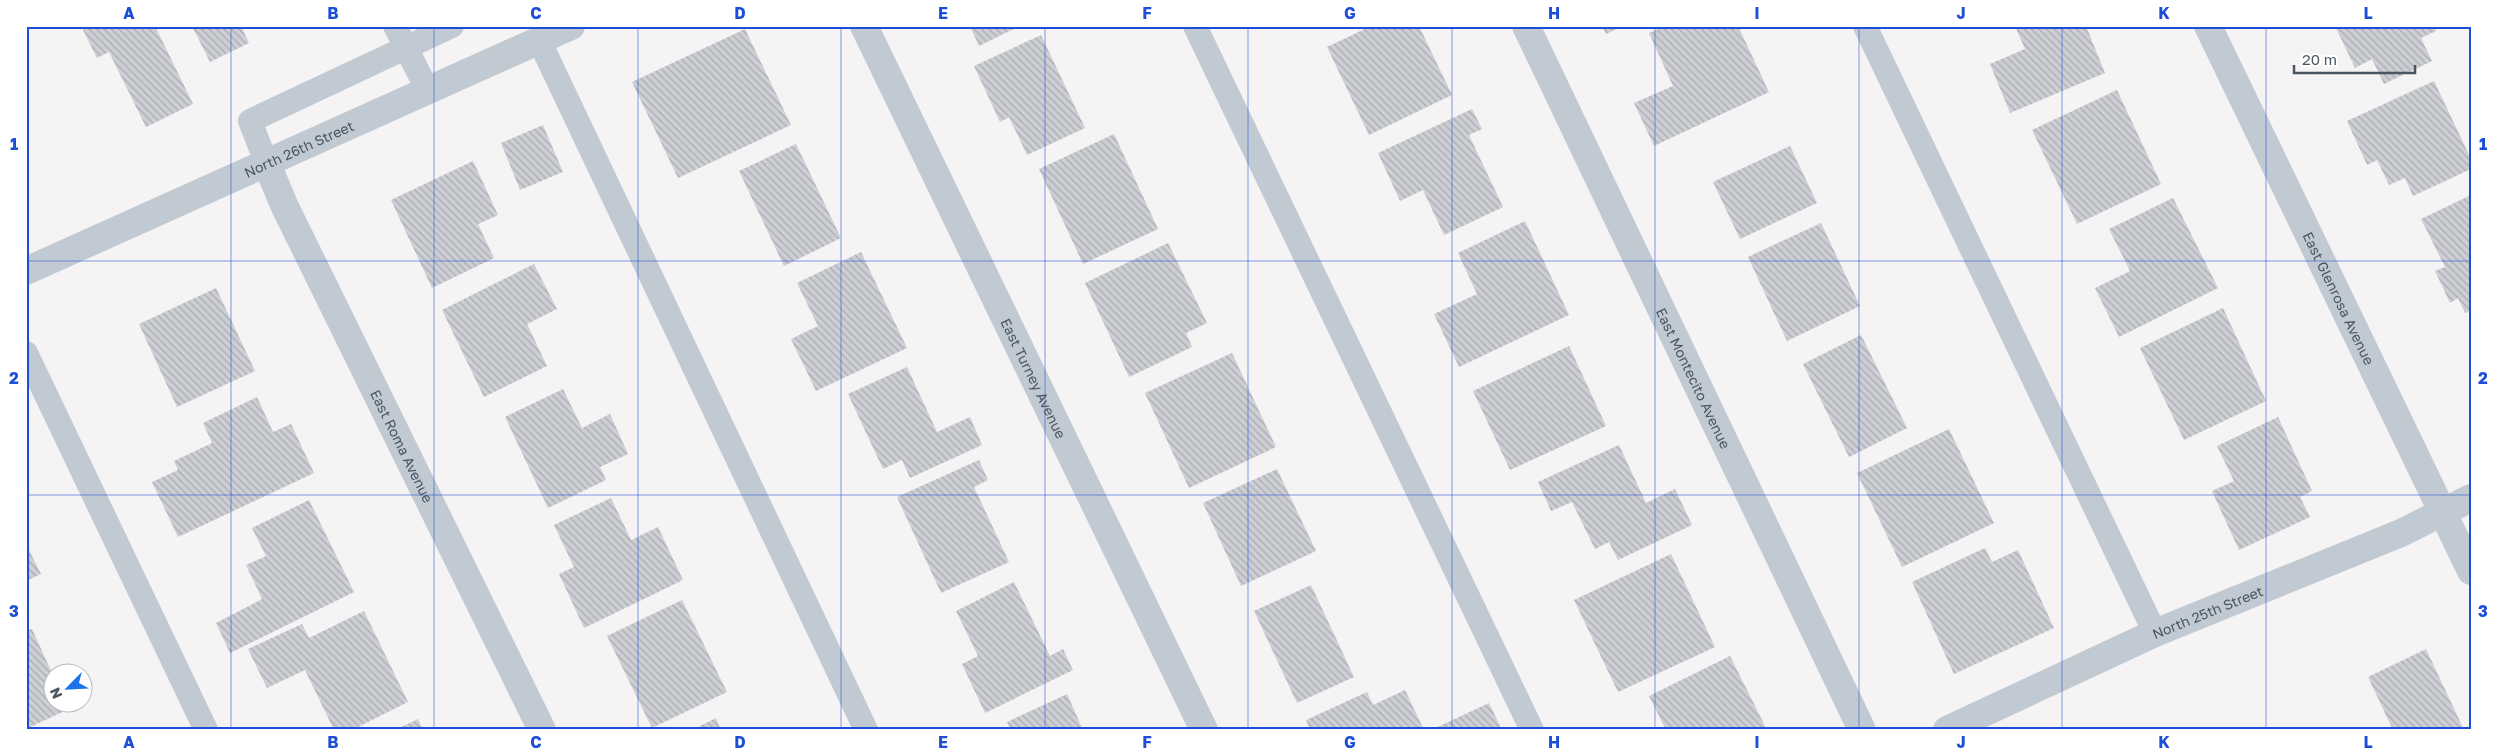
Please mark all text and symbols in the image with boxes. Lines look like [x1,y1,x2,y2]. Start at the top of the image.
text: A [123,3,135,23]
text: B [327,3,339,23]
text: C [530,3,542,23]
text: D [734,3,746,23]
text: E [938,3,948,23]
text: F [1142,3,1152,23]
text: G [1344,3,1356,23]
text: H [1548,3,1560,23]
text: I [1754,3,1760,23]
text: J [1956,3,1966,23]
text: K [2158,3,2170,23]
text: L [2363,3,2373,23]
scale bar [2294,42,2416,74]
text: 20 m [2302,50,2337,68]
street label: North 26th Street [241,116,356,180]
text: 1 [10,134,18,154]
text: 1 [2479,134,2487,154]
street label: East Glenrosa Avenue [2300,229,2379,367]
street label: East Montecito Avenue [1653,305,1735,451]
street label: East Turney Avenue [998,315,1070,441]
text: 2 [9,368,19,388]
text: 2 [2478,368,2488,388]
street label: East Roma Avenue [367,387,437,505]
street label: North 25th Street [2149,582,2265,642]
text: 3 [9,601,19,621]
text: 3 [2478,601,2488,621]
north arrow [42,664,92,714]
text: N [46,685,66,702]
text: A [123,732,135,752]
text: B [327,732,339,752]
text: C [530,732,542,752]
text: D [734,732,746,752]
text: E [938,732,948,752]
text: F [1142,732,1152,752]
text: G [1344,732,1356,752]
text: H [1548,732,1560,752]
text: I [1754,732,1760,752]
text: J [1956,732,1966,752]
text: K [2158,732,2170,752]
text: L [2363,732,2373,752]

